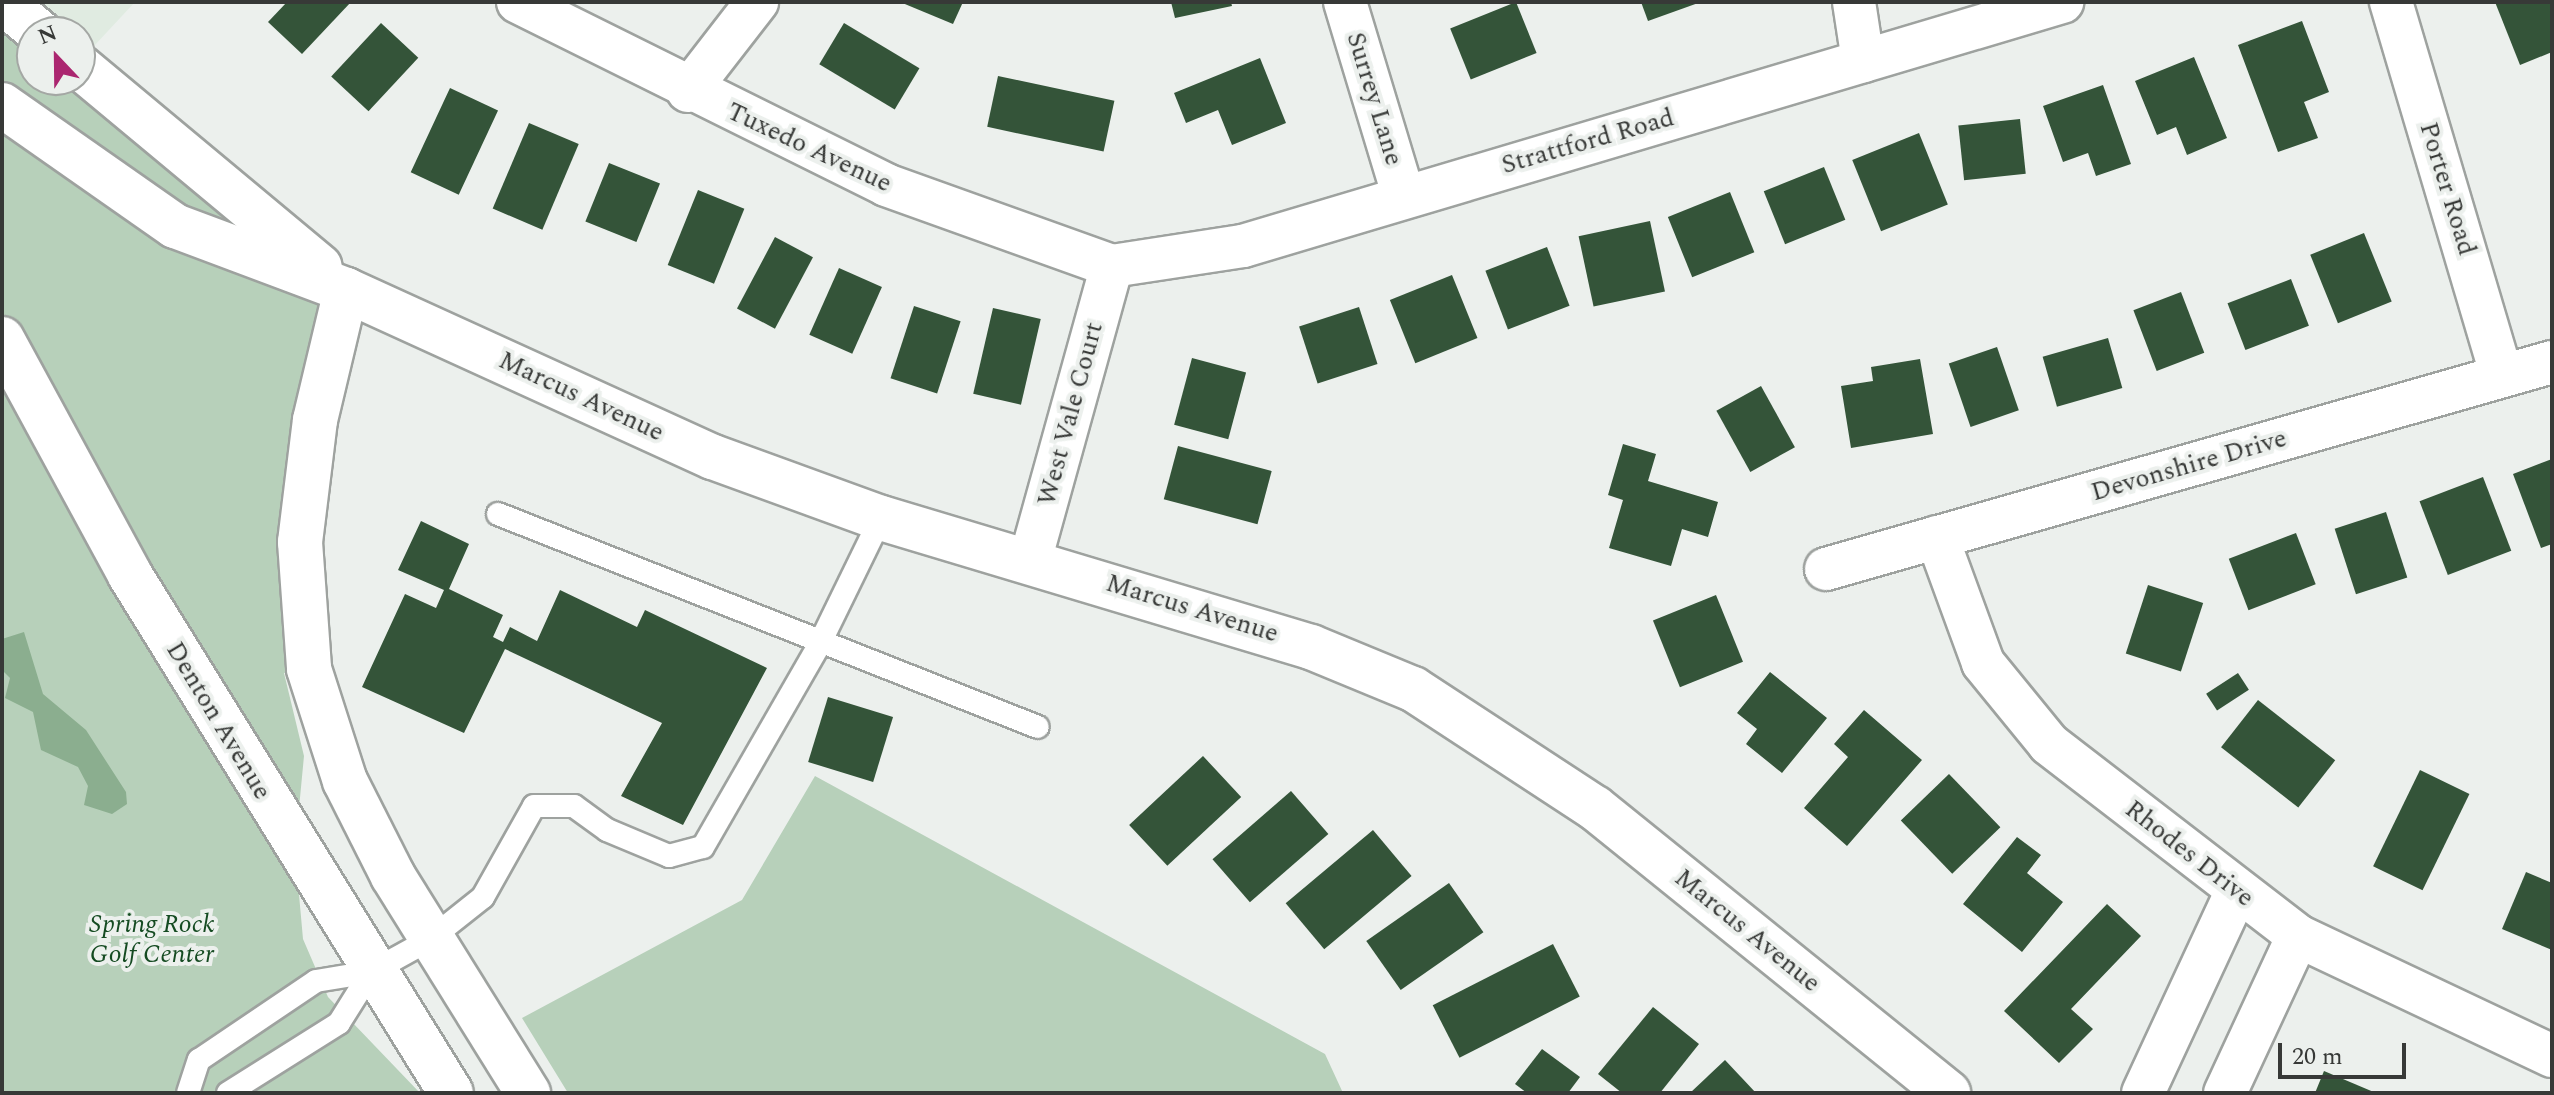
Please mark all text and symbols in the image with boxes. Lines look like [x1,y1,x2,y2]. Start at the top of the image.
north arrow [16,16,96,96]
text: N [33,16,62,54]
street label: Surrey Lane [1339,29,1409,169]
street label: Tuxedo Avenue [722,96,896,200]
street label: Strattford Road [1498,102,1678,182]
street label: Porter Road [2412,119,2482,259]
street label: West Vale Court [1032,319,1110,509]
street label: Marcus Avenue [493,345,669,449]
street label: Devonshire Drive [2088,423,2290,509]
street label: Marcus Avenue [1102,568,1282,650]
street label: Denton Avenue [159,636,277,806]
street label: Rhodes Drive [2118,794,2260,914]
street label: Marcus Avenue [1668,863,1826,999]
park label: Spring Rock Golf Center [89,909,215,970]
scale bar [2282,1027,2410,1077]
text: 20 m [2292,1039,2343,1075]

